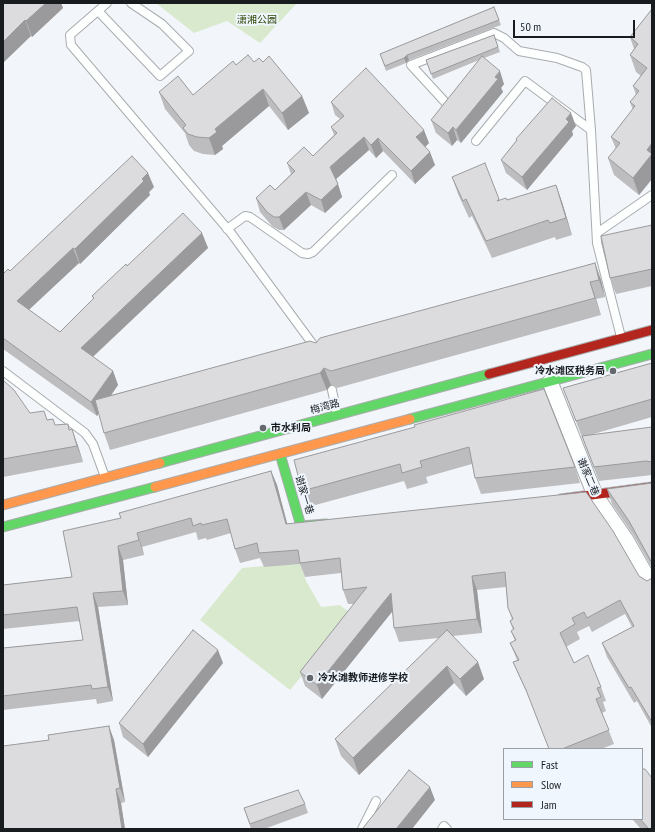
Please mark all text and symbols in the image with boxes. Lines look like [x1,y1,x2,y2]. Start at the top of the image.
scale bar [515,12,637,38]
park label: 潇湘公园 [237,14,277,26]
text: 50 m [520,19,541,34]
place label: 冷水滩区税务局 [535,365,605,377]
marker: 冷水滩区税务局 [608,366,618,376]
street label: 梅湾路 [309,397,341,417]
place label: 市水利局 [271,422,311,434]
marker: 市水利局 [258,423,268,433]
street label: 谢家二巷 [575,456,601,498]
street label: 谢家一巷 [292,474,316,516]
place label: 冷水滩教师进修学校 [318,672,408,684]
marker: 冷水滩教师进修学校 [305,673,315,683]
legend [503,748,643,820]
text: Fast [541,757,558,772]
text: Slow [541,777,561,792]
text: Jam [541,797,557,812]

